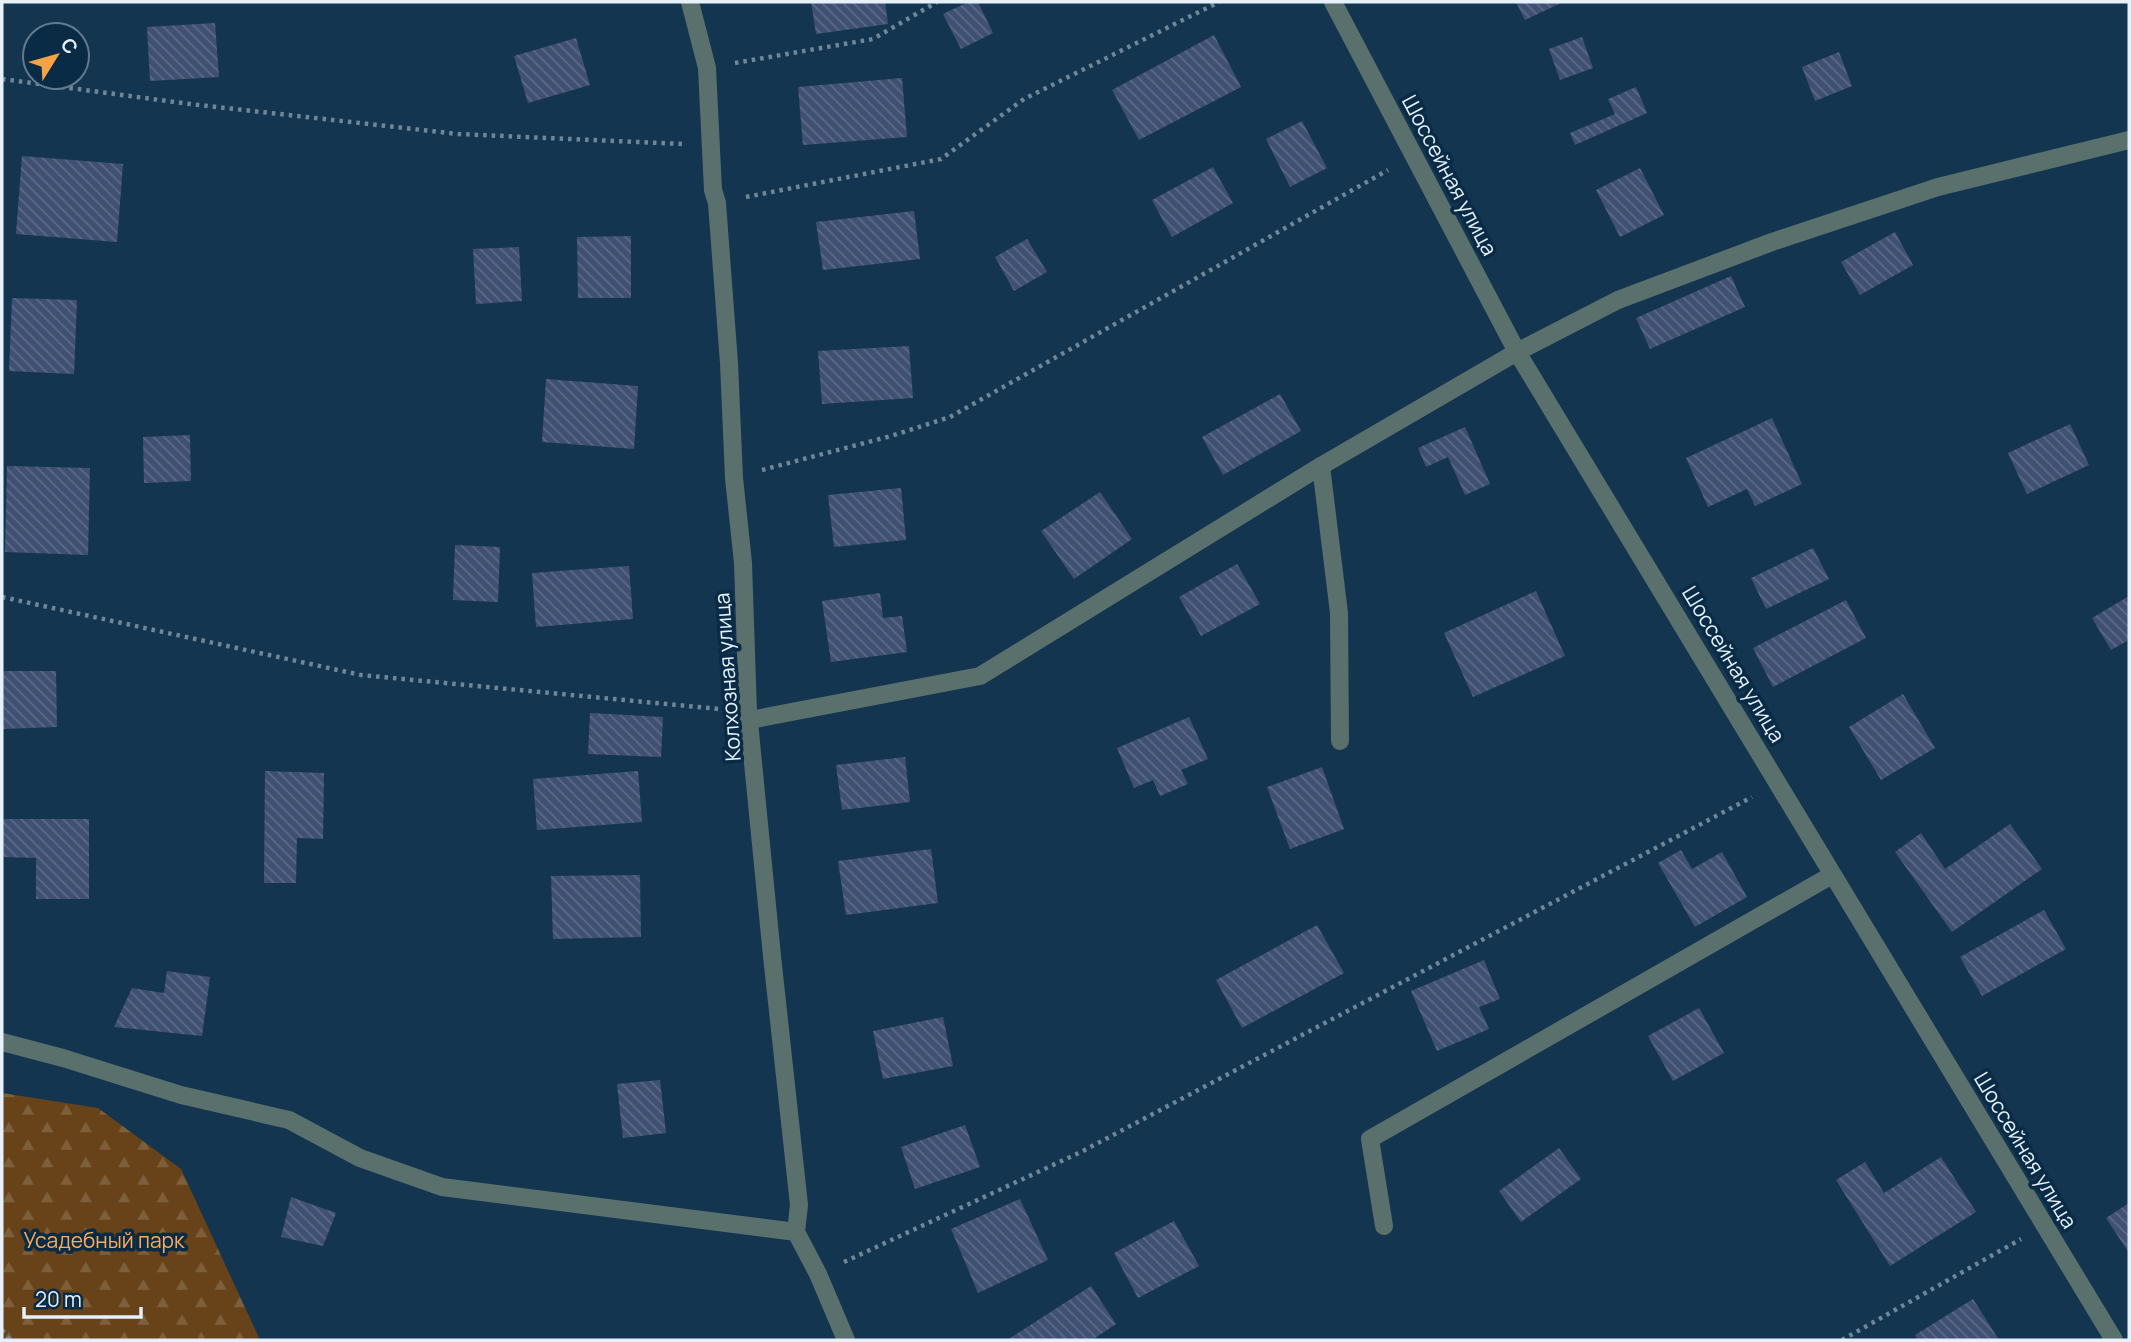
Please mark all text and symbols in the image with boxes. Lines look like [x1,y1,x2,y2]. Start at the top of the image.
north arrow [21,21,91,91]
text: С [55,32,84,59]
street label: Шоссейная улица [1396,90,1504,260]
street label: Шоссейная улица [1676,581,1792,747]
street label: Колхозная улица [707,592,747,762]
street label: Шоссейная улица [1968,1067,2084,1233]
park label: Усадебный парк [24,1226,185,1254]
scale bar [24,1276,142,1320]
text: 20 m [35,1285,82,1313]

